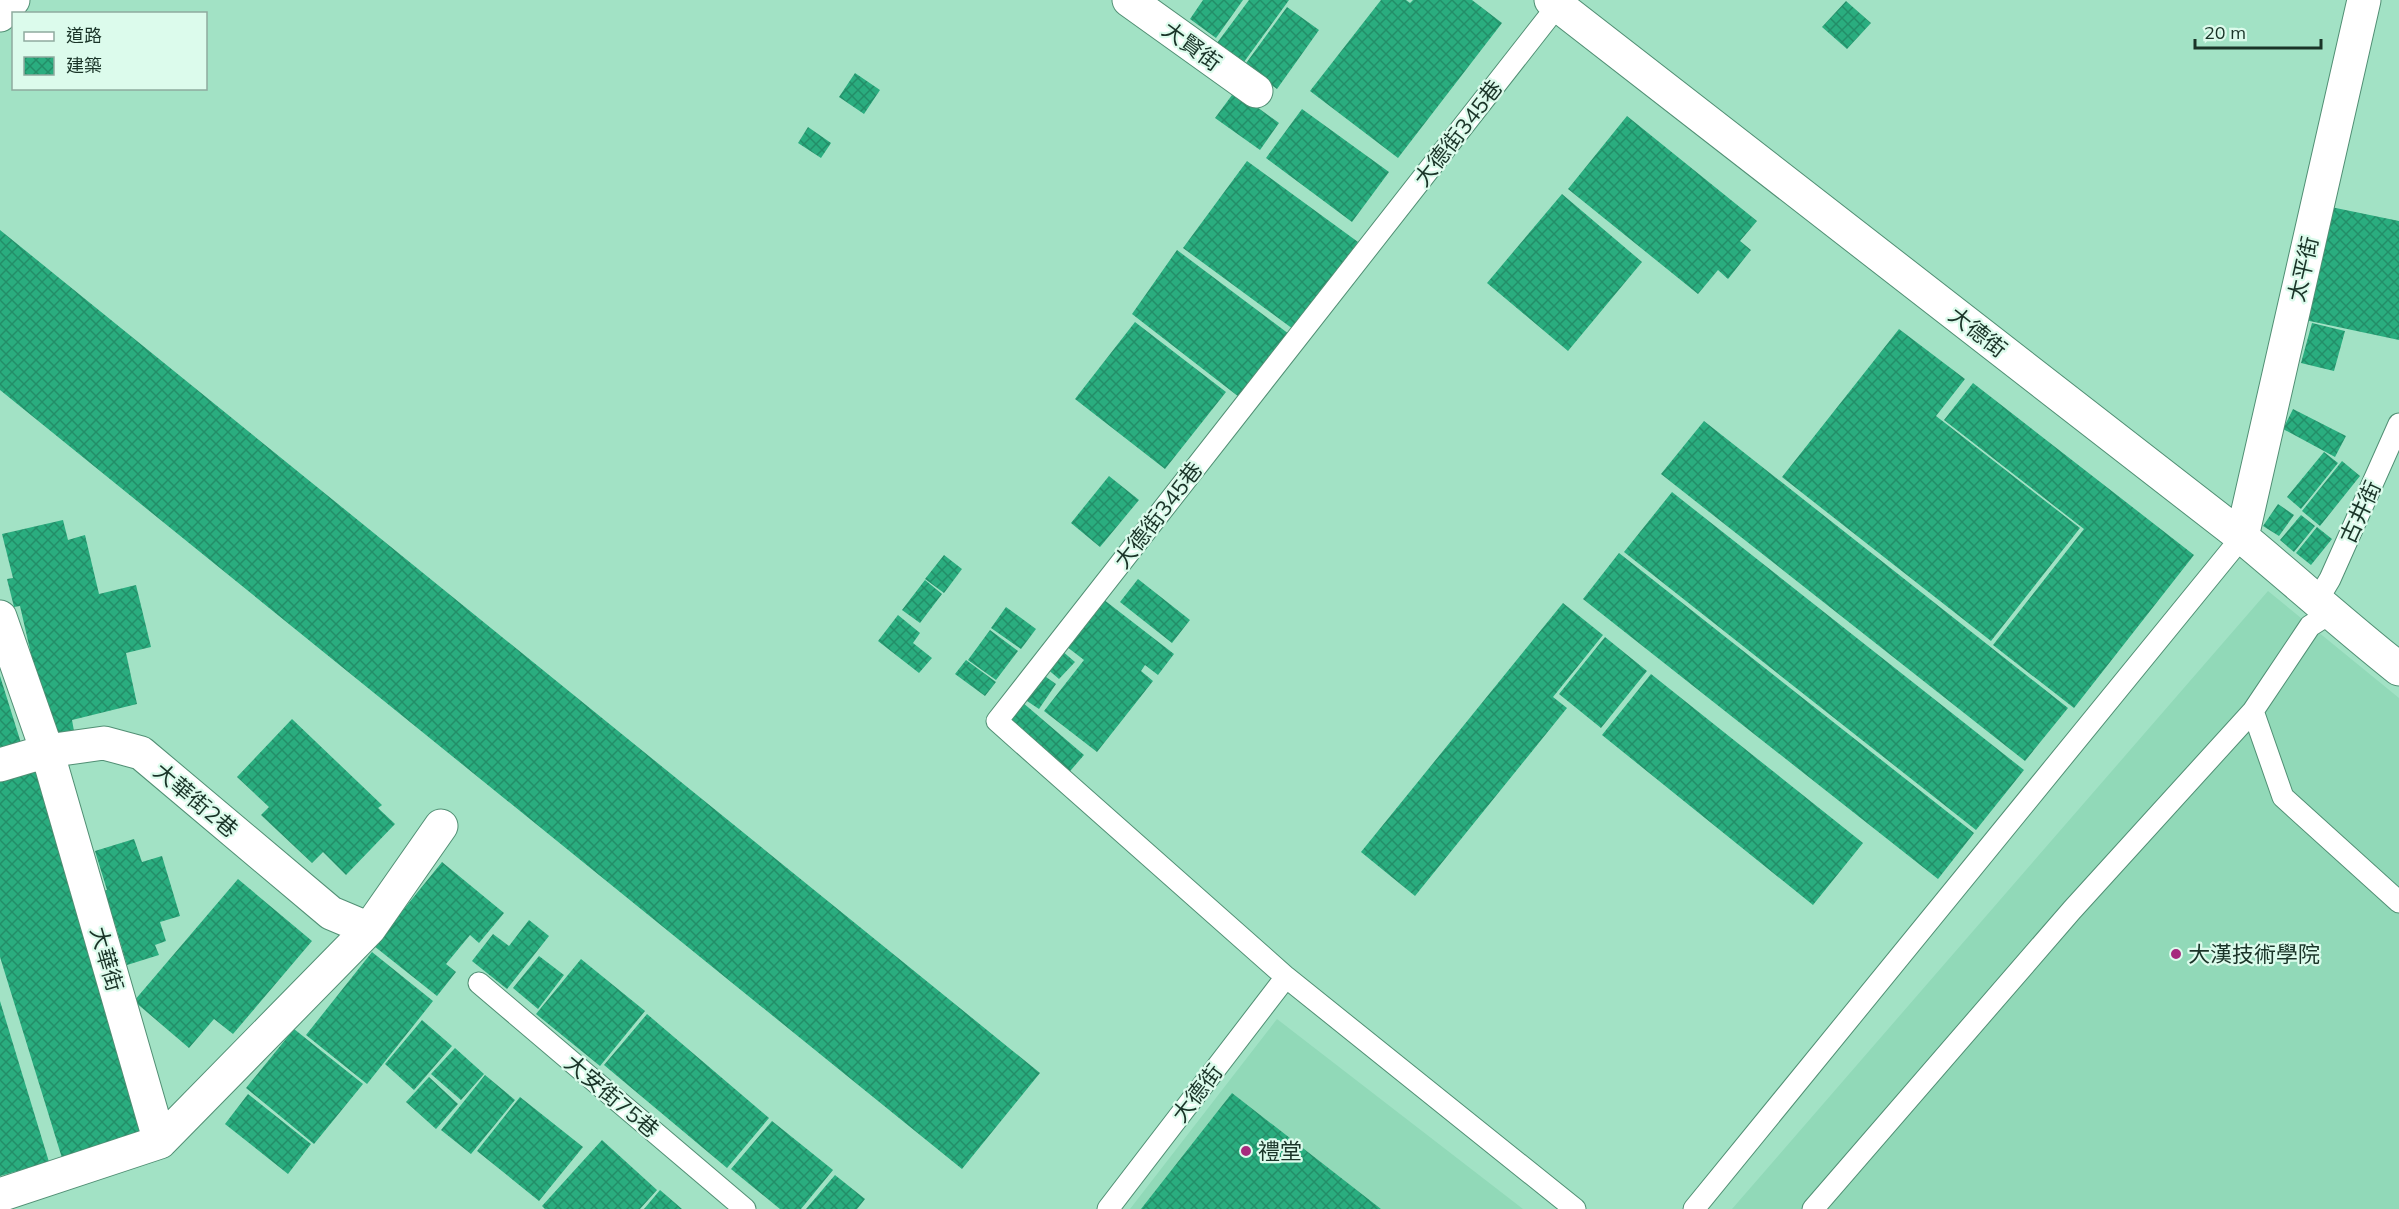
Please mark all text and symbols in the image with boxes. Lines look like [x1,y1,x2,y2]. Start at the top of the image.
legend [12,12,207,90]
scale bar [2195,12,2321,50]
street label: 大賢街 [1157,15,1227,77]
text: 20 m [2204,21,2246,44]
text: 道路 [66,24,102,47]
text: 建築 [66,54,102,77]
street label: 大德街345巷 [1408,74,1508,192]
street label: 太平街 [2282,234,2324,304]
street label: 大德街 [1943,301,2013,363]
street label: 大德街345巷 [1108,456,1208,574]
street label: 古井街 [2333,476,2387,548]
street label: 大華街2巷 [148,757,244,843]
street label: 大華街 [84,923,130,995]
place label: 大漢技術學院 [2188,940,2320,968]
marker: 大漢技術學院 [2169,947,2183,961]
street label: 大安街75巷 [559,1049,665,1143]
street label: 大德街 [1166,1058,1228,1128]
place label: 禮堂 [1258,1137,1302,1165]
marker: 禮堂 [1239,1144,1253,1158]

